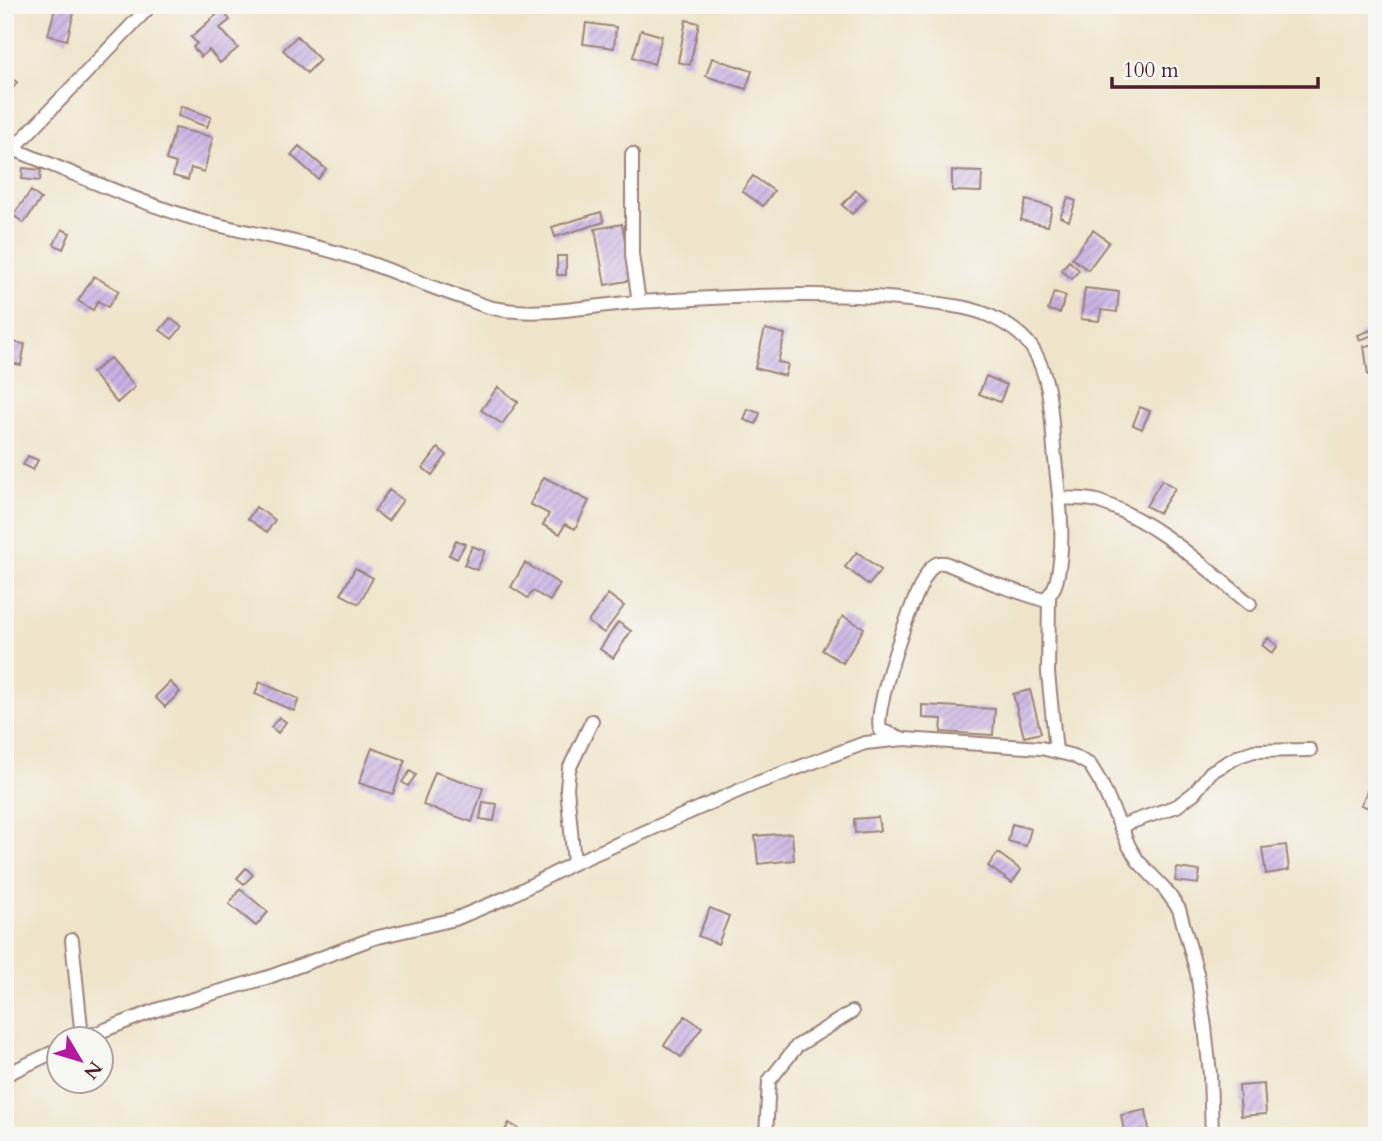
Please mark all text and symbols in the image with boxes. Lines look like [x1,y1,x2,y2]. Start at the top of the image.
scale bar [1112,46,1319,90]
text: 100 m [1123,56,1179,85]
north arrow [46,1026,116,1096]
text: N [77,1055,108,1085]

